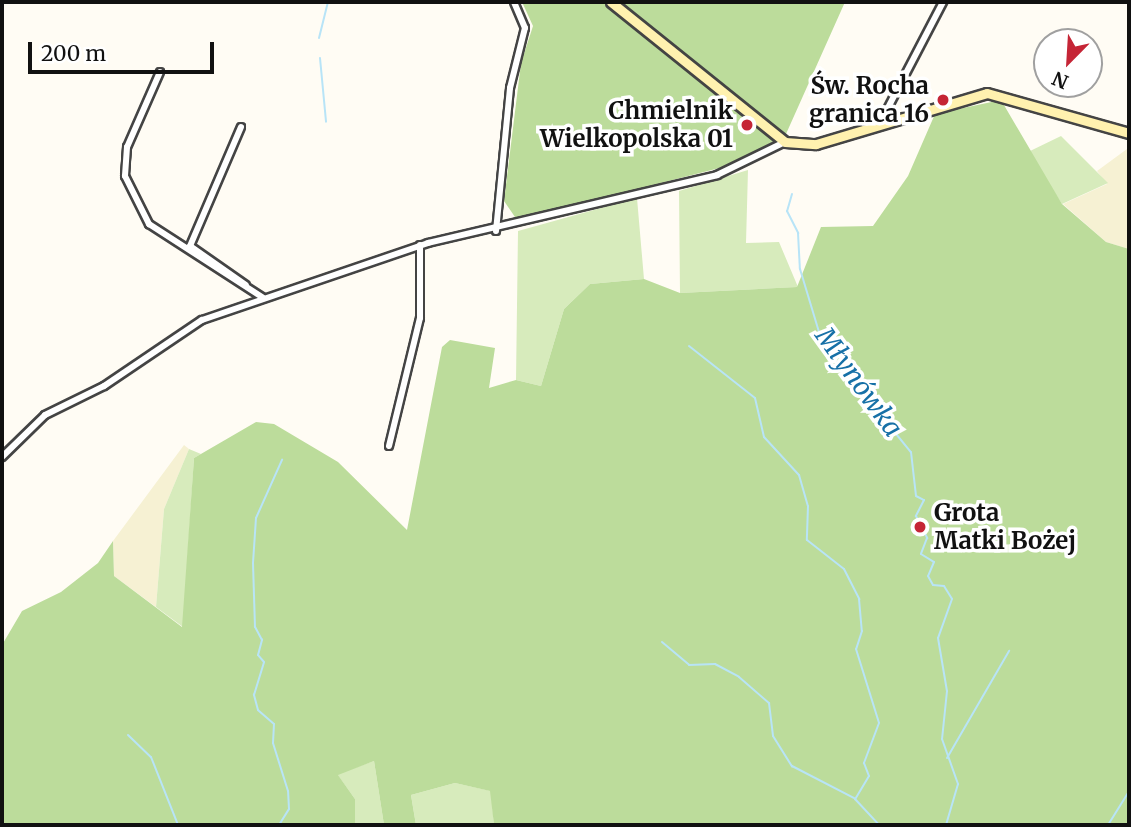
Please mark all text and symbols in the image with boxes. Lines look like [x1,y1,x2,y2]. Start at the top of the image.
scale bar [32,28,217,72]
north arrow [1033,28,1103,98]
text: 200 m [41,40,106,67]
text: N [1049,66,1072,94]
place label: Św. Rocha granica 16 [809,72,929,128]
marker: Św. Rocha granica 16 [935,92,951,108]
place label: Chmielnik Wielkopolska 01 [540,97,733,153]
marker: Chmielnik Wielkopolska 01 [739,117,755,133]
water label: Młynówka [809,321,909,443]
place label: Grota Matki Bożej [934,499,1076,555]
marker: Grota Matki Bożej [912,519,928,535]

